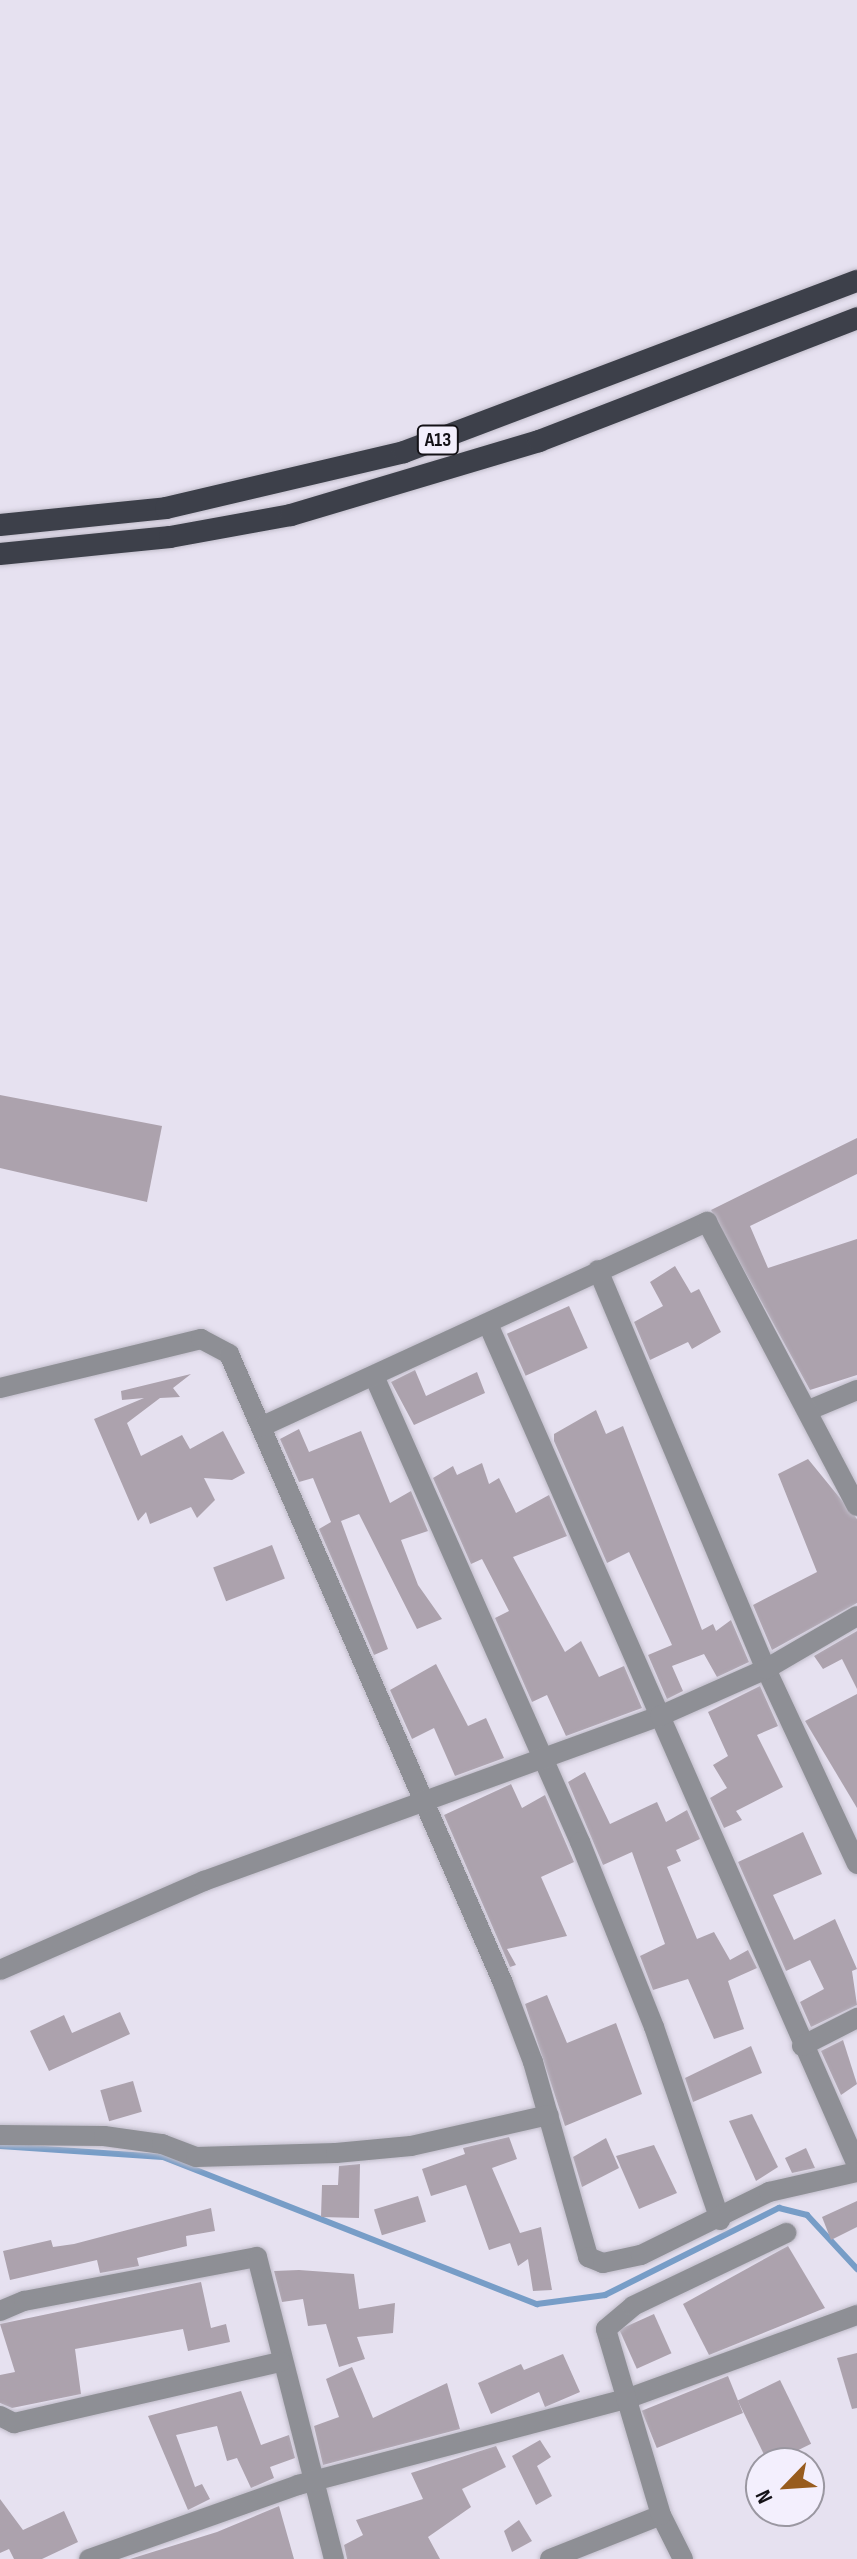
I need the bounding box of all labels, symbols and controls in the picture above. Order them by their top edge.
road number: A13 [416,424,460,456]
north arrow [745,2447,825,2527]
text: N [750,2485,779,2508]

